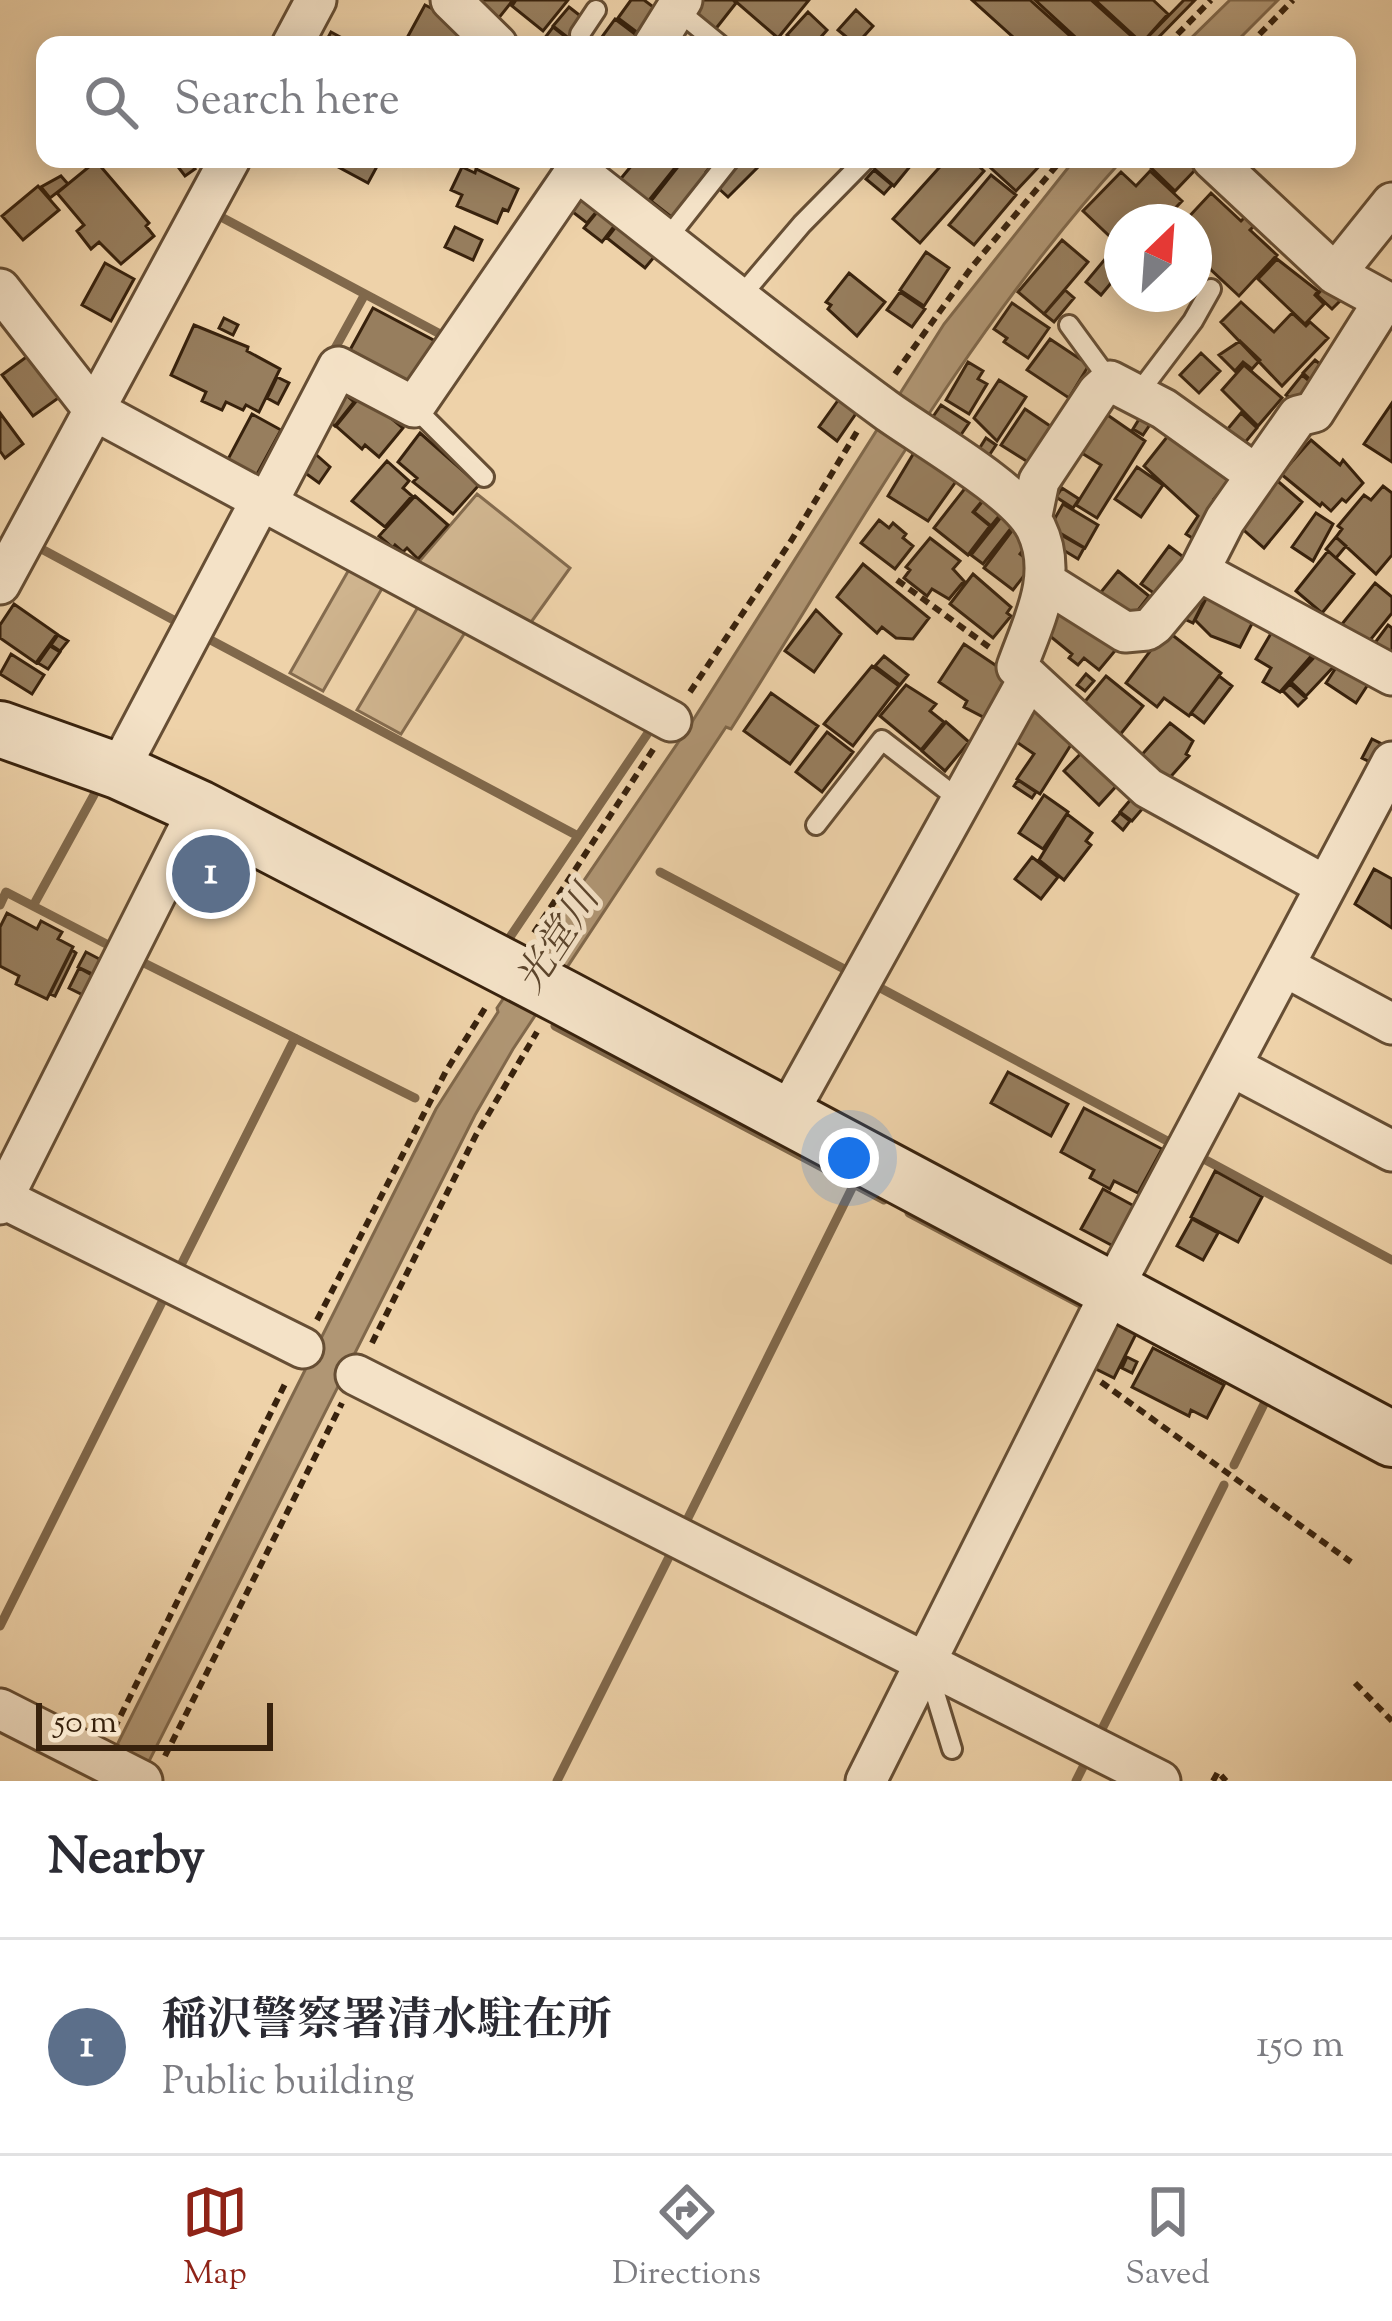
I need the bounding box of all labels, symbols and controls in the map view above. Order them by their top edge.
search box [36,36,1356,168]
icon: search [78,69,144,135]
text: Search here [174,70,400,135]
north arrow [1104,204,1212,312]
pin: 1 [172,829,250,919]
water label: 光堂川 [505,873,618,1005]
your location [819,1128,879,1188]
scale bar [36,1697,273,1750]
text: 50 m [54,1700,117,1748]
text: Nearby [48,1823,205,1896]
text: 稲沢警察署清水駐在所 [162,1991,612,2056]
text: 1 [80,2019,94,2075]
text: 150 m [1256,2019,1344,2075]
text: Public building [162,2056,415,2112]
tab: Map [182,2179,248,2299]
tab: Directions [612,2179,761,2299]
tab: Saved [1125,2179,1210,2299]

